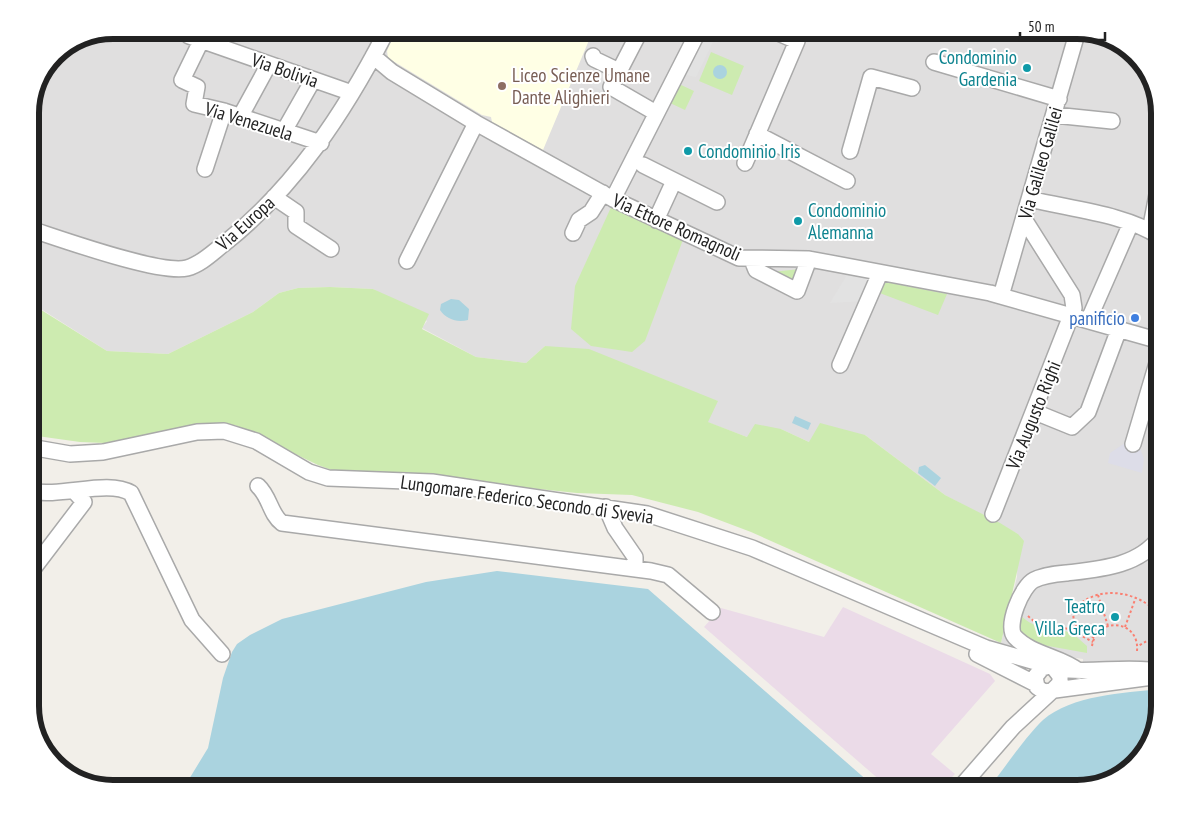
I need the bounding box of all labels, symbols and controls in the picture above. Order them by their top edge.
scale bar [1020,10,1105,42]
text: 50 m [1028,17,1054,36]
place label: Condominio Gardenia [939,45,1017,91]
street label: Via Bolivia [247,47,322,93]
marker: Condominio Gardenia [1021,62,1033,74]
place label: Liceo Scienze Umane Dante Alighieri [512,63,650,109]
marker: Liceo Scienze Umane Dante Alighieri [496,80,508,92]
street label: Via Venezuela [201,96,296,146]
street label: Via Galileo Galilei [1012,104,1068,223]
place label: Condominio Iris [698,139,801,163]
marker: Condominio Iris [682,145,694,157]
street label: Via Ettore Romagnoli [608,188,745,266]
street label: Via Europa [210,191,279,256]
place label: Condominio Alemanna [808,198,886,244]
marker: Condominio Alemanna [792,215,804,227]
place label: panificio [1069,306,1125,330]
marker: panificio [1129,312,1141,324]
street label: Via Augusto Righi [1000,357,1066,474]
street label: Lungomare Federico Secondo di Svevia [399,469,655,529]
place label: Teatro Villa Greca [1034,594,1105,640]
marker: Teatro Villa Greca [1109,611,1121,623]

